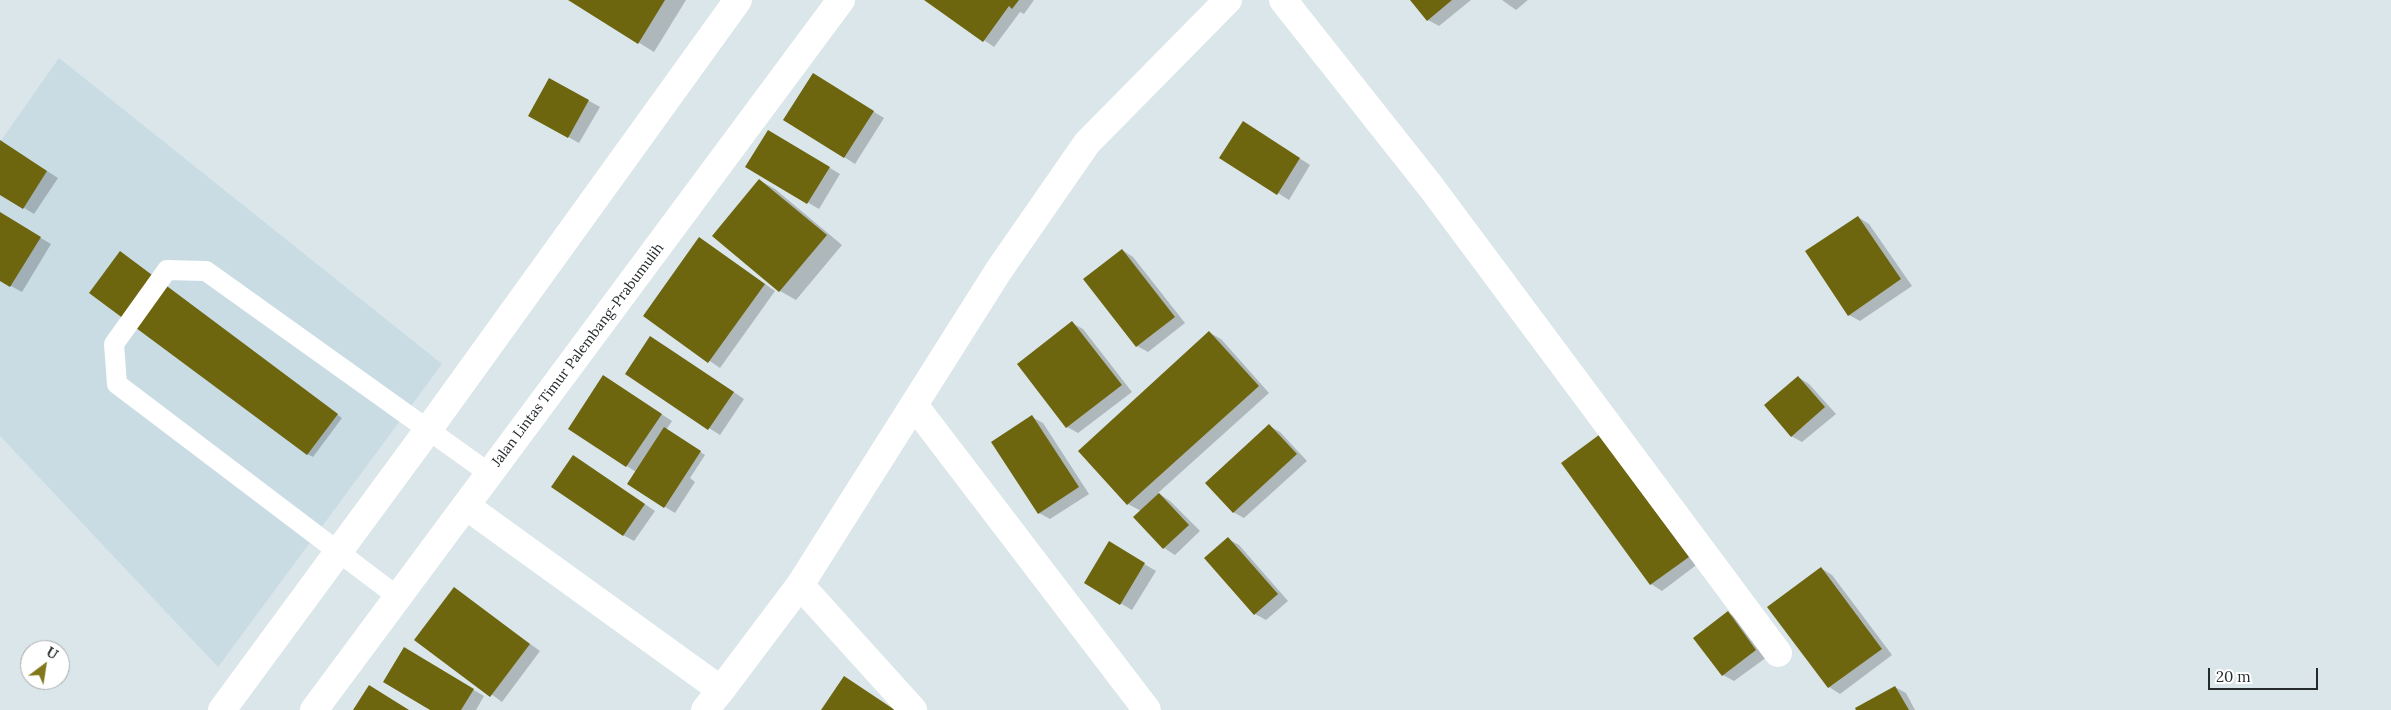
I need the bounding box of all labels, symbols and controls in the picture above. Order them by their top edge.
street label: Jalan Lintas Timur Palembang-Prabumulih [489,240,667,470]
north arrow [20,640,70,690]
text: U [43,643,61,663]
scale bar [2211,658,2321,690]
text: 20 m [2216,667,2251,686]

